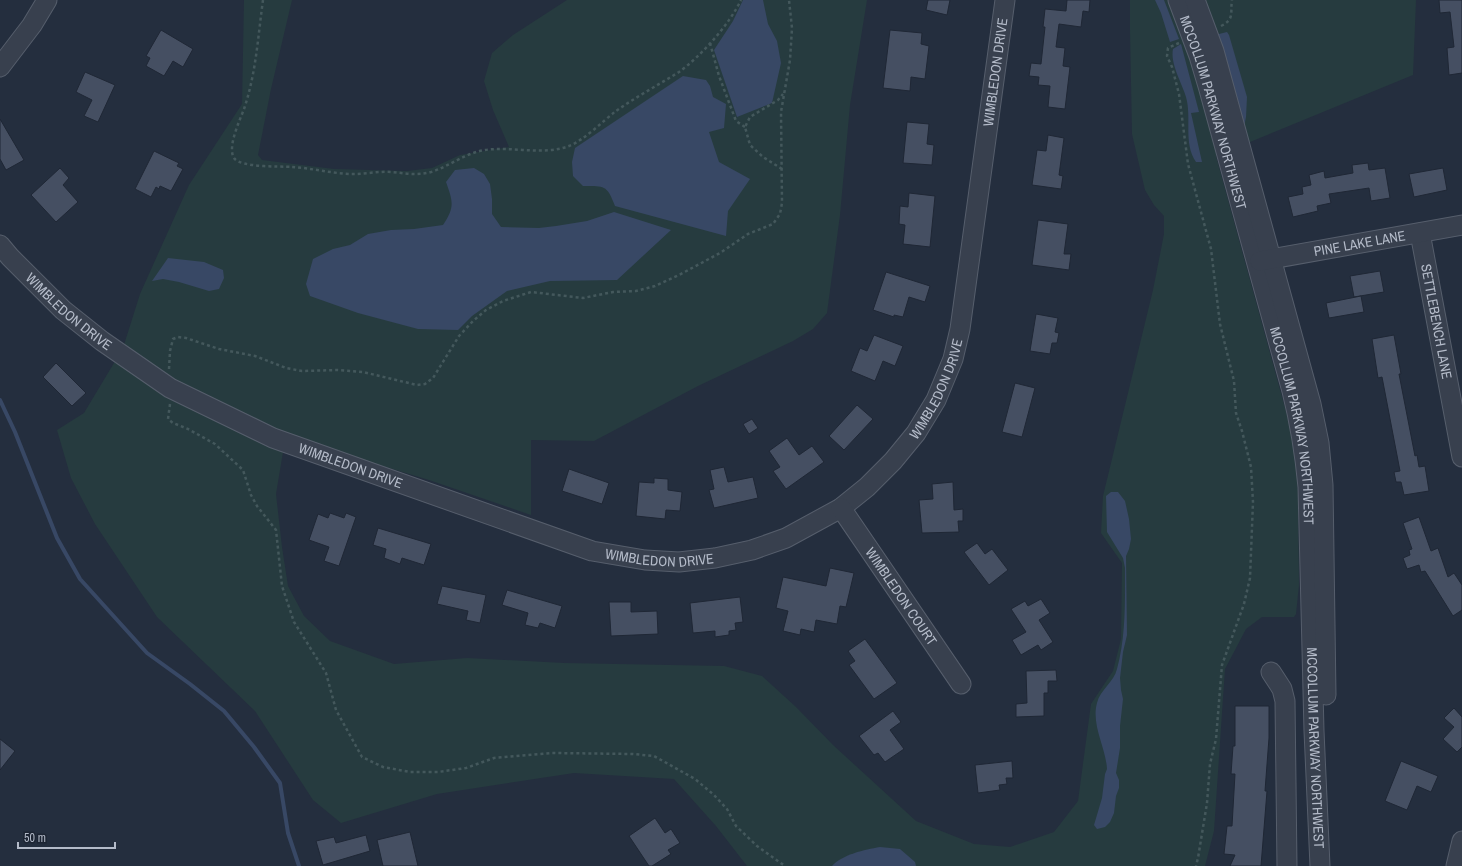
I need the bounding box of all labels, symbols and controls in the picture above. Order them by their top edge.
street label: MCCOLLUM PARKWAY NORTHWEST [1176,13,1251,211]
street label: WIMBLEDON DRIVE [979,17,1011,127]
street label: PINE LAKE LANE [1312,226,1407,260]
street label: SETTLEBENCH LANE [1417,262,1456,381]
street label: WIMBLEDON DRIVE [22,269,116,354]
street label: MCCOLLUM PARKWAY NORTHWEST [1266,325,1318,525]
street label: WIMBLEDON DRIVE [905,337,966,443]
street label: WIMBLEDON DRIVE [296,439,405,492]
street label: WIMBLEDON DRIVE [604,544,715,571]
street label: WIMBLEDON COURT [862,544,941,649]
street label: MCCOLLUM PARKWAY NORTHWEST [1303,647,1328,849]
scale bar [18,824,115,850]
text: 50 m [24,830,46,846]

